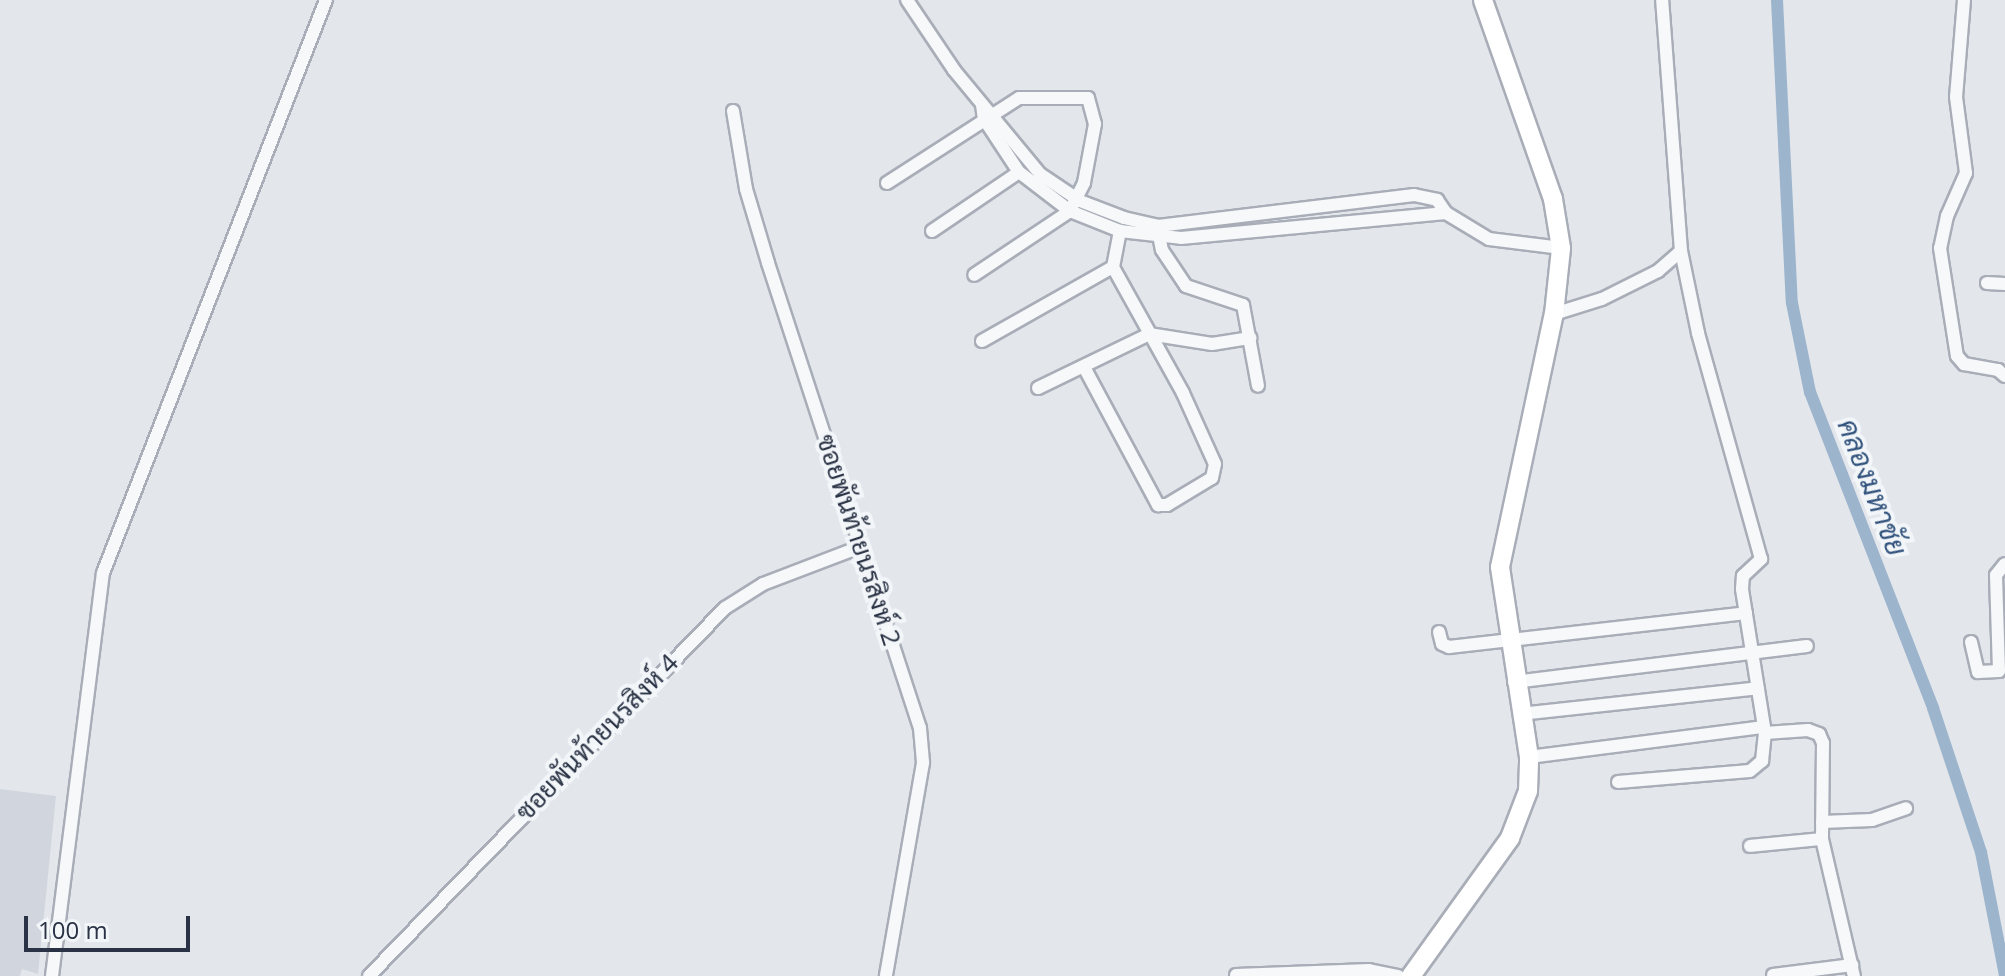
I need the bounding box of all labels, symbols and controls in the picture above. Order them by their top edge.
water label: คลองมหาชัย [1832,414,1914,560]
street label: ซอยพันท้ายนรสิงห์ 2 [810,430,908,650]
street label: ซอยพันท้ายนรสิงห์ 4 [509,647,685,827]
scale bar [28,900,194,950]
text: 100 m [38,913,108,946]

